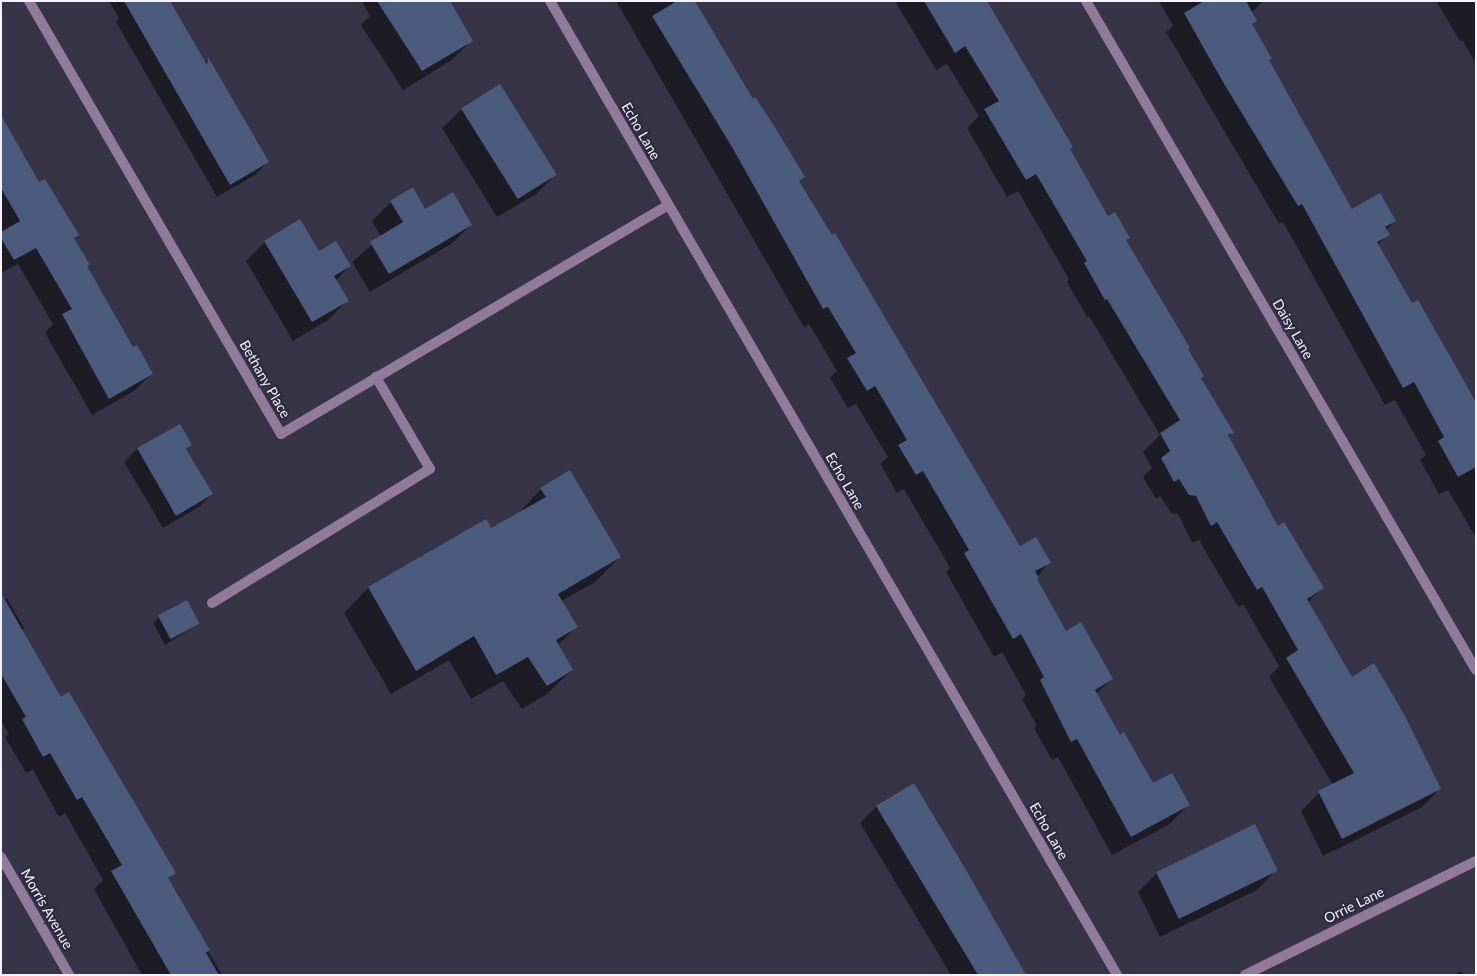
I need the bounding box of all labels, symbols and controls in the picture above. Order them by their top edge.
street label: Echo Lane [618,99,664,163]
street label: Daisy Lane [1269,296,1317,362]
street label: Bethany Place [236,337,294,421]
street label: Echo Lane [822,449,868,513]
street label: Echo Lane [1026,799,1072,863]
street label: Morris Avenue [17,866,77,952]
street label: Orrie Lane [1321,883,1387,927]

